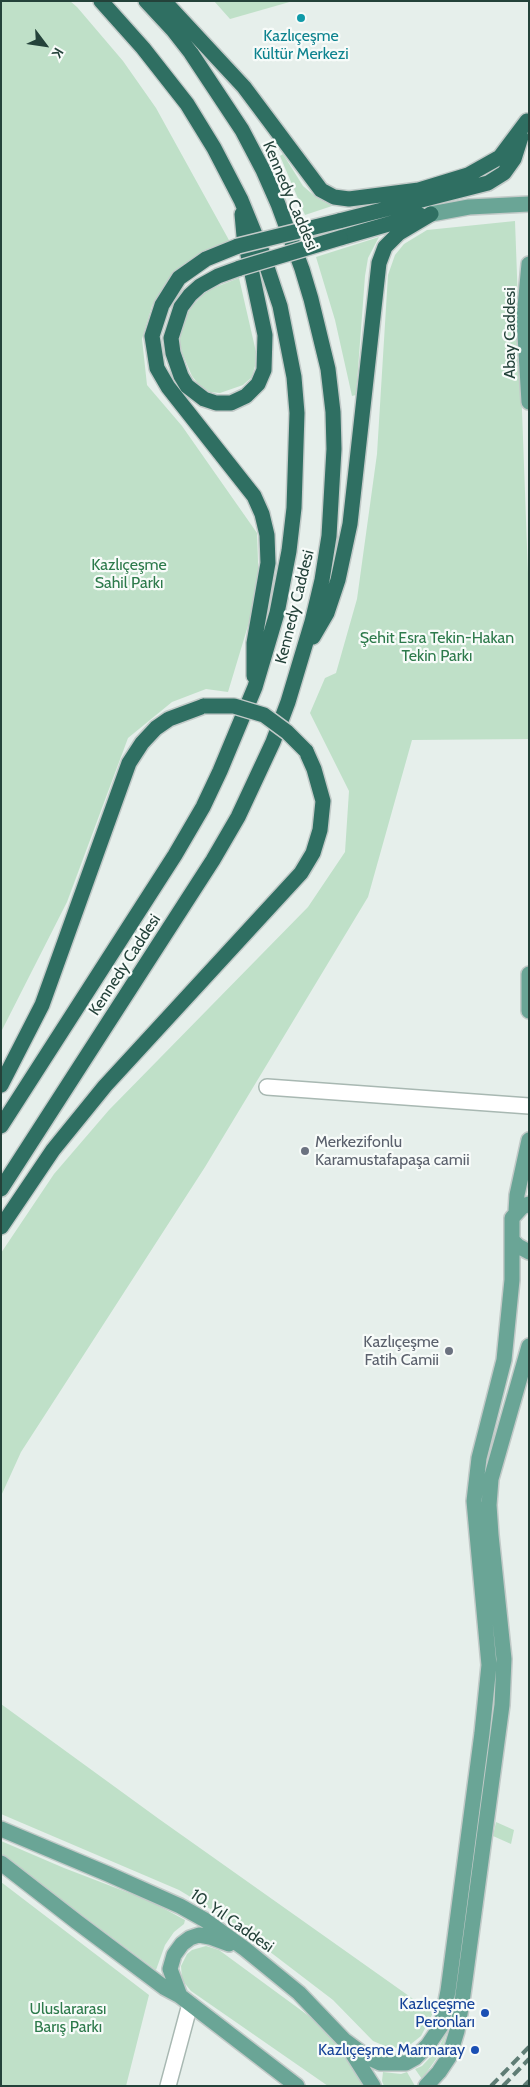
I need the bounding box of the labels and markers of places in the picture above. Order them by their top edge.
marker: Kazlıçeşme Kültür Merkezi [295,12,307,24]
place label: Kazlıçeşme Kültür Merkezi [253,26,349,64]
place label: Merkezifonlu Karamustafapaşa camii [315,1132,470,1170]
marker: Merkezifonlu Karamustafapaşa camii [299,1145,311,1157]
place label: Kazlıçeşme Fatih Camii [363,1332,439,1370]
marker: Kazlıçeşme Fatih Camii [443,1345,455,1357]
place label: Kazlıçeşme Peronları [399,1994,475,2032]
marker: Kazlıçeşme Peronları [479,2007,491,2019]
place label: Kazlıçeşme Marmaray [318,2040,465,2060]
marker: Kazlıçeşme Marmaray [469,2044,481,2056]

